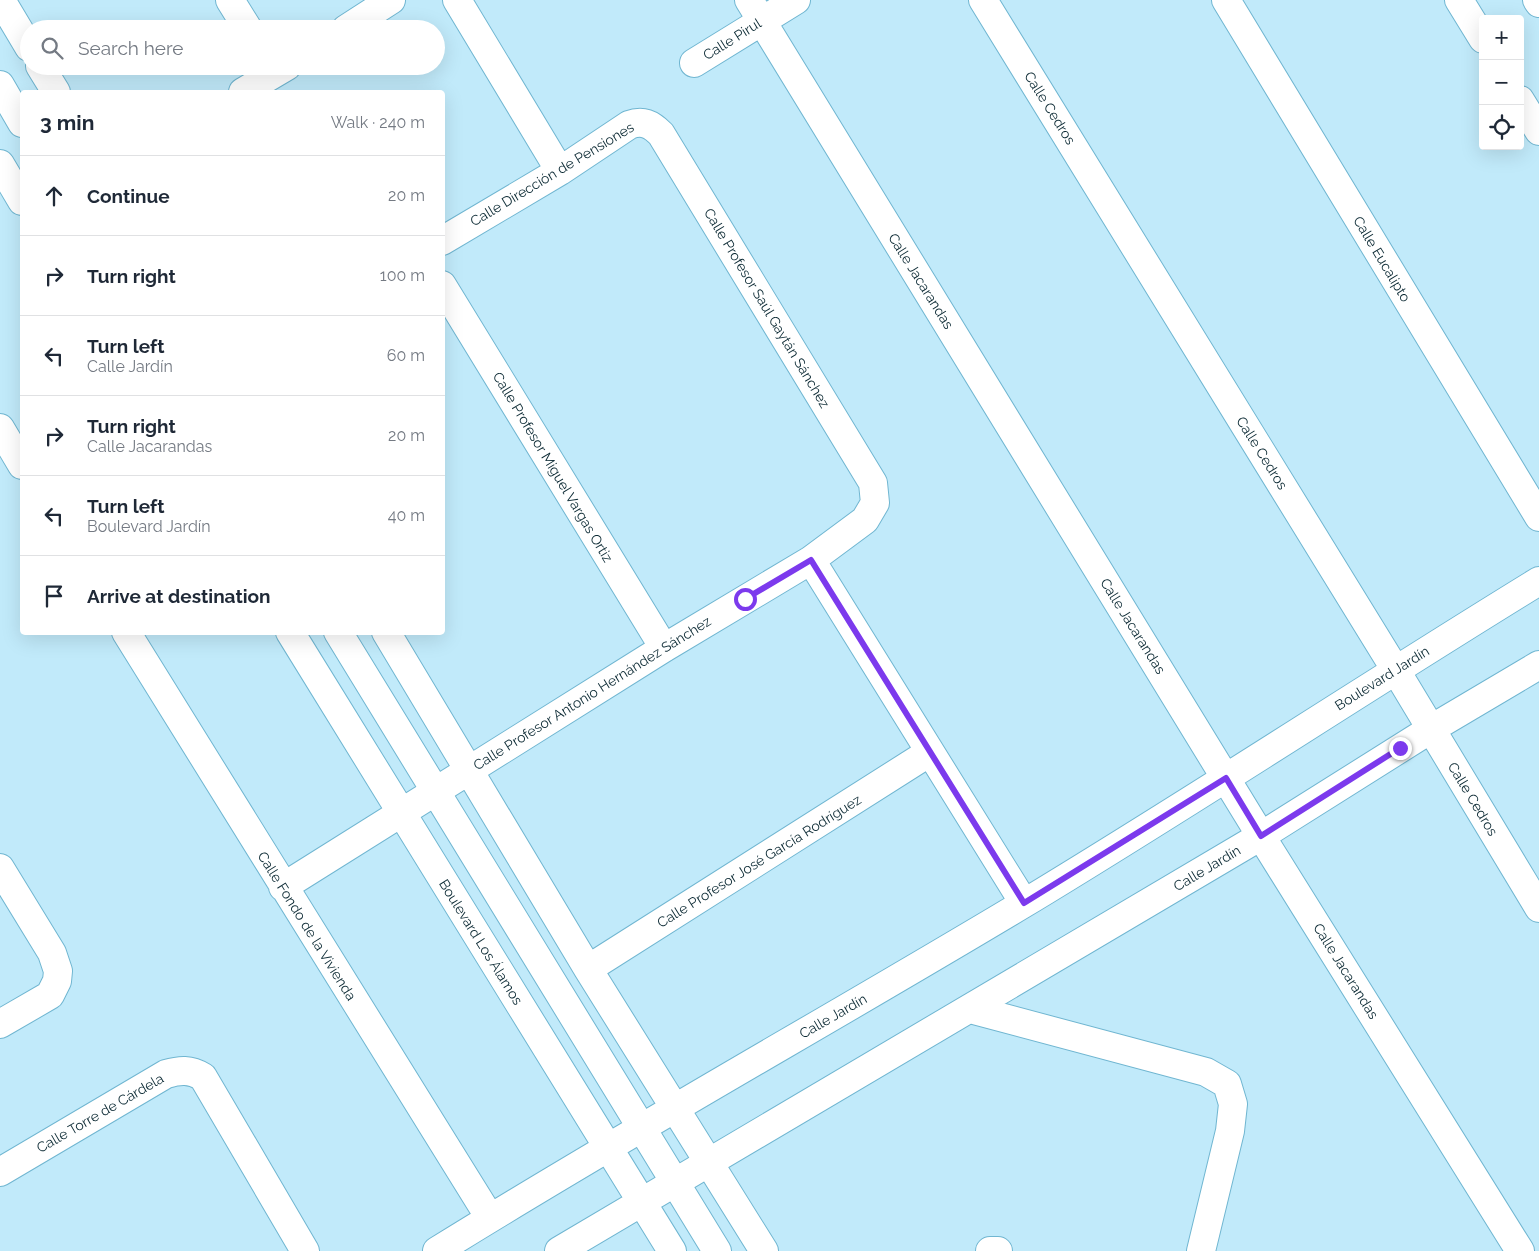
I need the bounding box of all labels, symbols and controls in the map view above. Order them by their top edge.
street label: Calle Pirul [700,15,764,63]
map controls [1479,15,1524,150]
button: + [1479,15,1524,60]
search box [20,20,445,75]
icon: search [38,34,66,62]
text: Search here [78,37,184,59]
button: − [1479,60,1524,105]
street label: Calle Cedros [1021,69,1079,148]
button: locate [1479,105,1524,150]
text: 3 min [40,110,94,135]
text: Walk · 240 m [331,113,425,132]
street label: Calle Dirección de Pensiones [467,119,637,229]
icon: ahead [40,182,68,210]
text: Continue [87,185,170,207]
text: 20 m [388,186,425,205]
street label: Calle Profesor Saúl Gaytán Sánchez [701,205,833,411]
street label: Calle Eucalipto [1350,213,1414,305]
street label: Calle Jacarandas [885,230,957,332]
icon: right [40,262,68,290]
text: Turn right [87,265,176,287]
text: 100 m [380,266,425,285]
text: Turn left [87,335,164,357]
icon: left [40,342,68,370]
text: 60 m [387,346,425,365]
text: Calle Jardín [87,357,173,376]
street label: Calle Profesor Miguel Vargas Ortiz [490,369,616,565]
street label: Calle Cedros [1233,414,1291,493]
text: Turn right [87,415,176,437]
icon: right [40,422,68,450]
text: 20 m [388,426,425,445]
text: Calle Jacarandas [87,437,212,456]
text: Turn left [87,495,164,517]
icon: left [40,502,68,530]
text: 40 m [388,506,425,525]
text: Boulevard Jardín [87,517,211,536]
street label: Calle Jacarandas [1097,575,1169,677]
icon: arrive [40,582,68,610]
text: Arrive at destination [87,585,271,607]
route start [734,588,757,611]
street label: Calle Profesor Antonio Hernández Sánchez [470,613,714,773]
street label: Boulevard Jardín [1332,643,1432,713]
route end [1389,737,1412,760]
street label: Calle Cedros [1445,759,1501,839]
street label: Calle Profesor José García Rodríguez [654,791,864,931]
street label: Calle Jardín [1171,842,1243,894]
street label: Calle Fondo de la Vivienda [255,849,359,1003]
street label: Boulevard Los Álamos [436,876,527,1008]
street label: Calle Jacarandas [1310,920,1382,1022]
street label: Calle Jardín [796,990,870,1042]
street label: Calle Torre de Cárdela [34,1070,166,1156]

